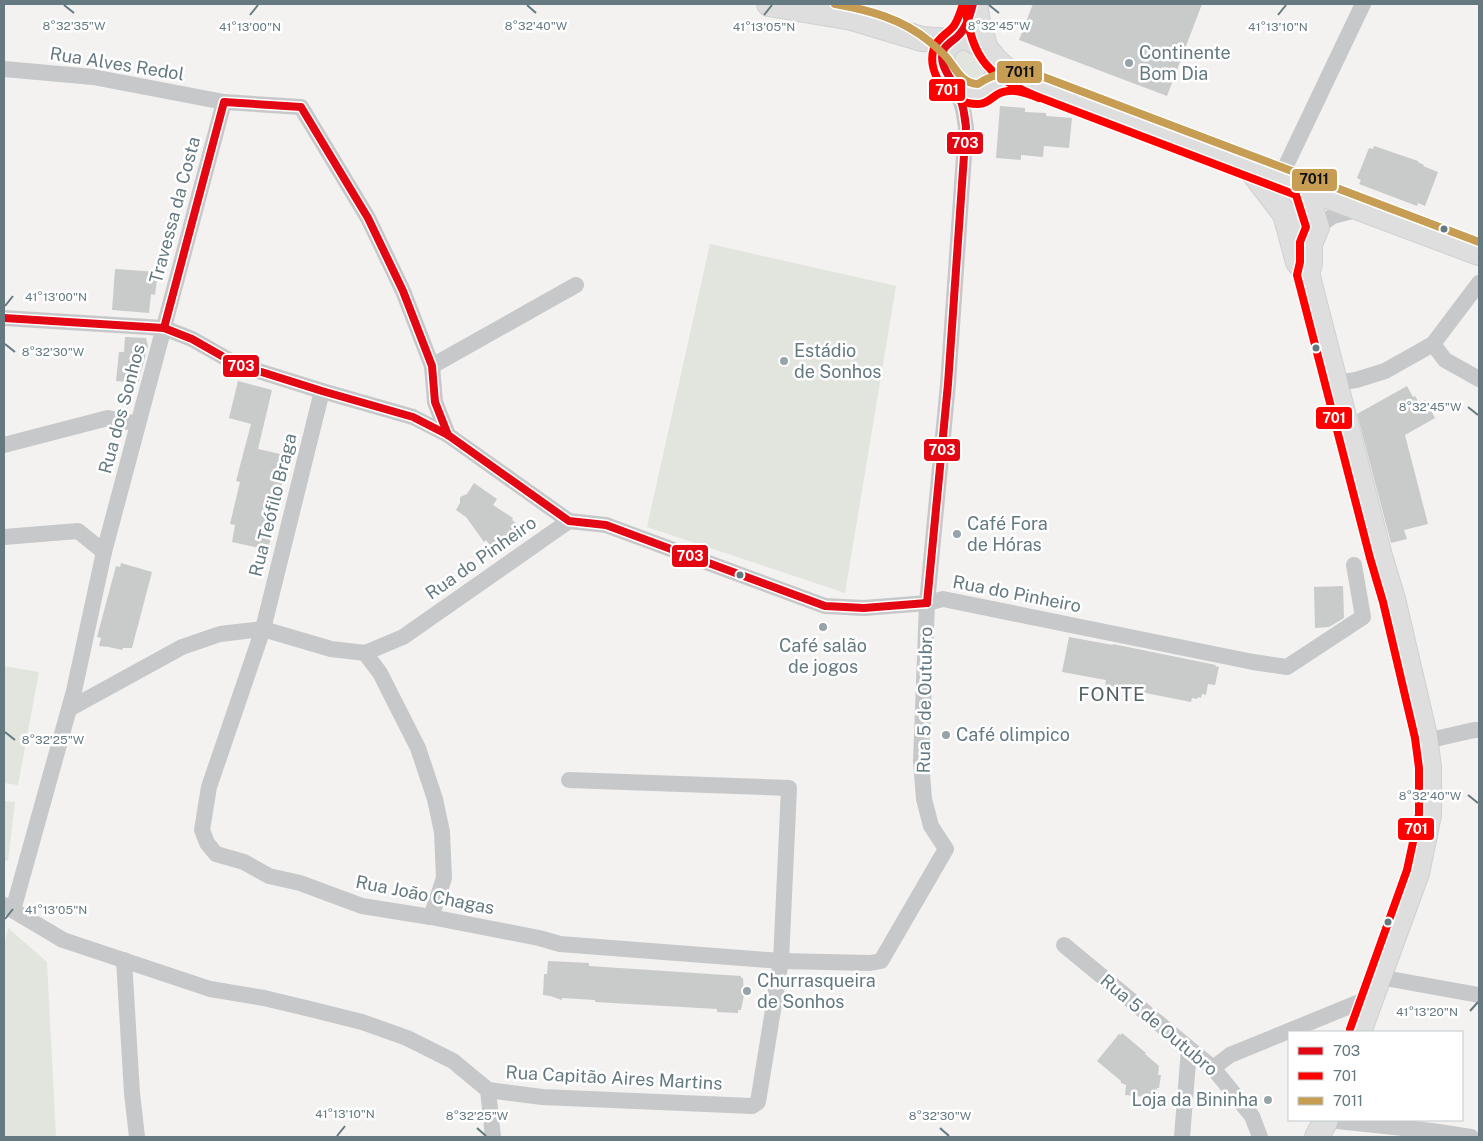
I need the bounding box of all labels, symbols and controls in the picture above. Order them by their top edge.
text: 8°32'35"W [43,19,106,33]
text: 8°32'40"W [505,19,568,33]
text: 8°32'45"W [968,19,1031,33]
text: 41°13'00"N [219,20,281,34]
text: 41°13'05"N [733,20,795,34]
text: 41°13'10"N [1248,20,1308,34]
place label: Continente Bom Dia [1139,42,1231,84]
street label: Rua Alves Redol [48,43,186,84]
marker: Continente Bom Dia [1123,57,1135,69]
line badge: 7011 [996,60,1043,84]
text: 7011 [1005,64,1035,80]
line badge: 701 [928,78,966,102]
text: 701 [935,82,959,98]
line badge: 703 [946,131,984,155]
street label: Travessa da Costa [145,134,204,286]
text: 703 [952,135,978,151]
line badge: 7011 [1291,168,1338,192]
text: 7011 [1299,171,1329,187]
unlabelled marker [1439,224,1449,234]
text: 41°13'00"N [25,290,87,304]
place label: Estádio de Sonhos [794,340,881,382]
street label: Rua dos Sonhos [94,342,149,476]
unlabelled marker [1311,343,1321,353]
text: 8°32'30"W [22,345,85,359]
line badge: 703 [222,354,260,378]
marker: Estádio de Sonhos [778,355,790,367]
text: 703 [228,358,254,374]
text: 8°32'45"W [1399,400,1462,414]
line badge: 701 [1315,406,1353,430]
text: 701 [1322,410,1346,426]
street label: Rua Teófilo Braga [245,431,300,579]
line badge: 703 [923,438,961,462]
text: 703 [929,442,955,458]
street label: Rua do Pinheiro [421,512,540,604]
place label: Café Fora de Hóras [967,513,1048,555]
marker: Café Fora de Hóras [951,528,963,540]
line badge: 703 [671,544,709,568]
text: 703 [677,548,703,564]
unlabelled marker [735,570,745,580]
street label: Rua do Pinheiro [951,571,1083,616]
marker: Café salão de jogos [817,621,829,633]
street label: Rua 5 de Outubro [913,627,936,773]
place label: Café salão de jogos [779,635,867,677]
district label: FONTE [1078,683,1146,705]
place label: Café olimpico [956,724,1070,745]
marker: Café olimpico [940,729,952,741]
text: 8°32'25"W [22,733,85,747]
text: 8°32'40"W [1399,789,1462,803]
line badge: 701 [1397,817,1435,841]
text: 701 [1404,821,1428,837]
street label: Rua João Chagas [354,871,496,918]
text: 41°13'05"N [25,903,87,917]
unlabelled marker [1383,917,1393,927]
street label: Rua 5 de Outubro [1096,969,1222,1080]
place label: Churrasqueira de Sonhos [757,970,876,1012]
marker: Churrasqueira de Sonhos [741,985,753,997]
text: 41°13'20"N [1396,1005,1458,1019]
legend [1288,1031,1463,1121]
text: 703 [1333,1042,1360,1059]
street label: Rua Capitão Aires Martins [505,1061,723,1094]
text: 701 [1333,1067,1357,1084]
place label: Loja da Bininha [1132,1089,1258,1110]
text: 7011 [1333,1092,1363,1109]
marker: Loja da Bininha [1262,1094,1274,1106]
text: 41°13'10"N [315,1107,375,1121]
text: 8°32'25"W [446,1109,509,1123]
text: 8°32'30"W [909,1109,972,1123]

